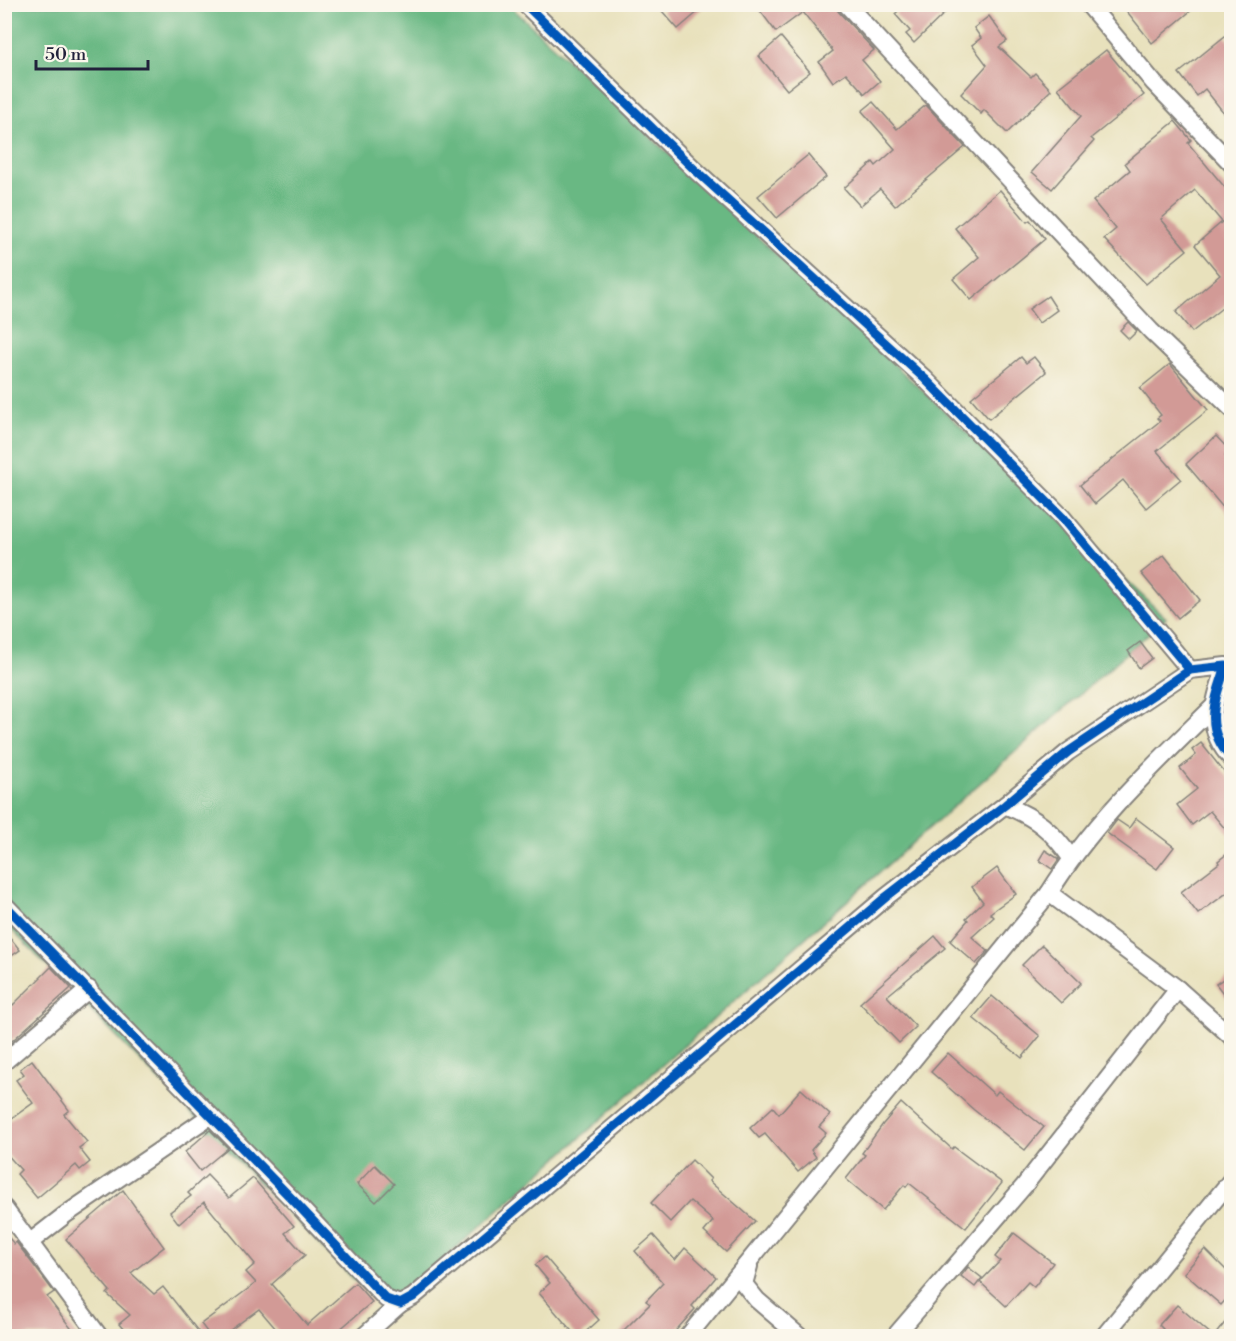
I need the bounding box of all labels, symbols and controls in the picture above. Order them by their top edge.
scale bar [36,33,148,71]
text: 50 m [45,43,87,66]

